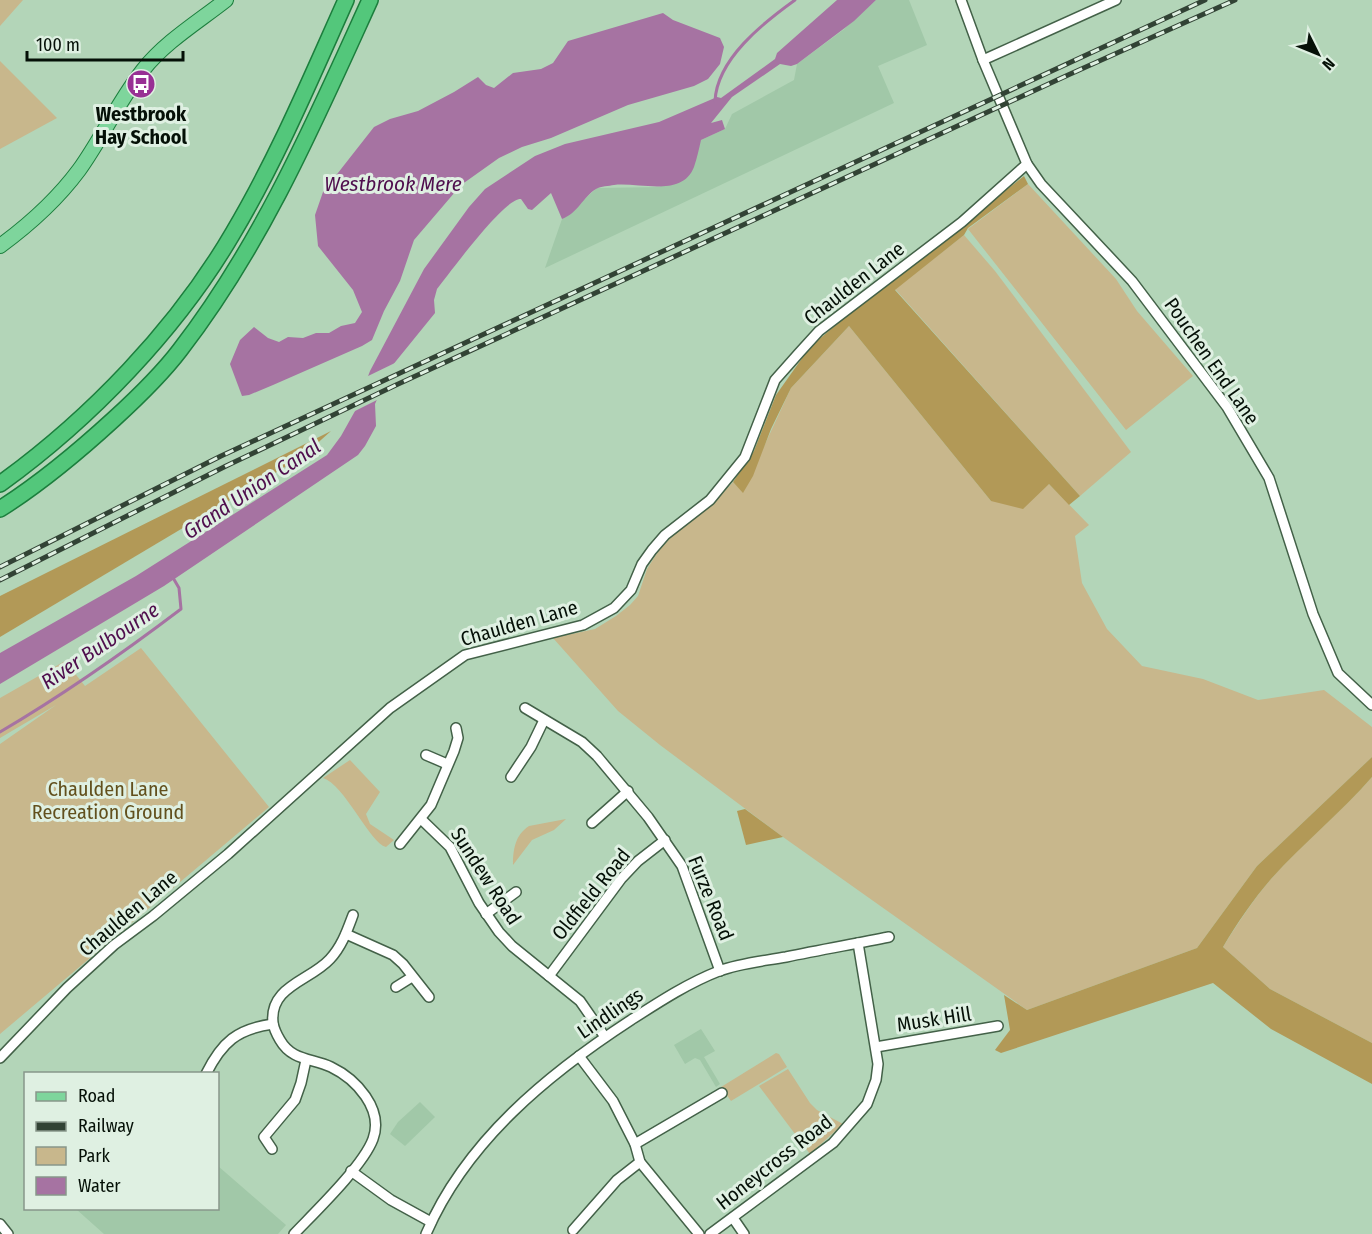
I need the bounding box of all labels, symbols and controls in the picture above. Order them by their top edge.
scale bar [27,24,183,62]
north arrow [1288,24,1348,84]
text: 100 m [36,34,80,56]
text: N [1318,54,1339,74]
bus stop icon: Westbrook Hay School [125,68,157,100]
place label: Westbrook Hay School [95,102,187,149]
water label: Westbrook Mere [324,171,462,197]
street label: Chaulden Lane [799,236,909,330]
street label: Pouchen End Lane [1159,293,1265,429]
water label: Grand Union Canal [178,433,326,545]
street label: Chaulden Lane [458,595,580,651]
water label: River Bulbourne [36,597,164,695]
park label: Chaulden Lane Recreation Ground [32,777,184,824]
street label: Sundew Road [446,823,526,929]
street label: Oldfield Road [547,843,635,945]
street label: Furze Road [683,852,739,944]
street label: Chaulden Lane [74,865,182,961]
street label: Lindlings [573,982,647,1044]
street label: Musk Hill [895,1001,973,1037]
legend [24,1072,219,1210]
text: Road [78,1085,115,1107]
street label: Honeycross Road [711,1109,837,1215]
text: Railway [78,1115,134,1137]
text: Park [78,1145,111,1167]
text: Water [78,1175,121,1197]

